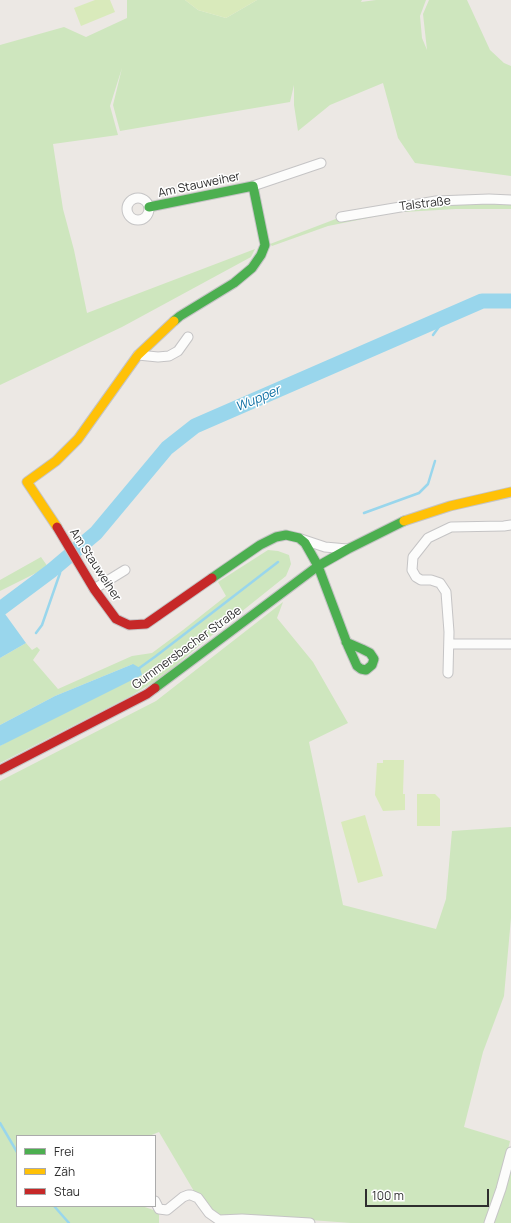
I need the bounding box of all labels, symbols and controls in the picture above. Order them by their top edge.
street label: Am Stauweiher [157,169,241,201]
street label: Talstraße [398,194,452,214]
water label: Wupper [233,383,283,415]
street label: Am Stauweiher [66,526,124,604]
street label: Gummersbacher Straße [129,603,245,693]
legend [16,1135,156,1207]
text: Frei [54,1143,74,1160]
text: Zäh [54,1163,75,1180]
scale bar [367,1181,491,1207]
text: Stau [54,1183,80,1200]
text: 100 m [372,1187,404,1204]

